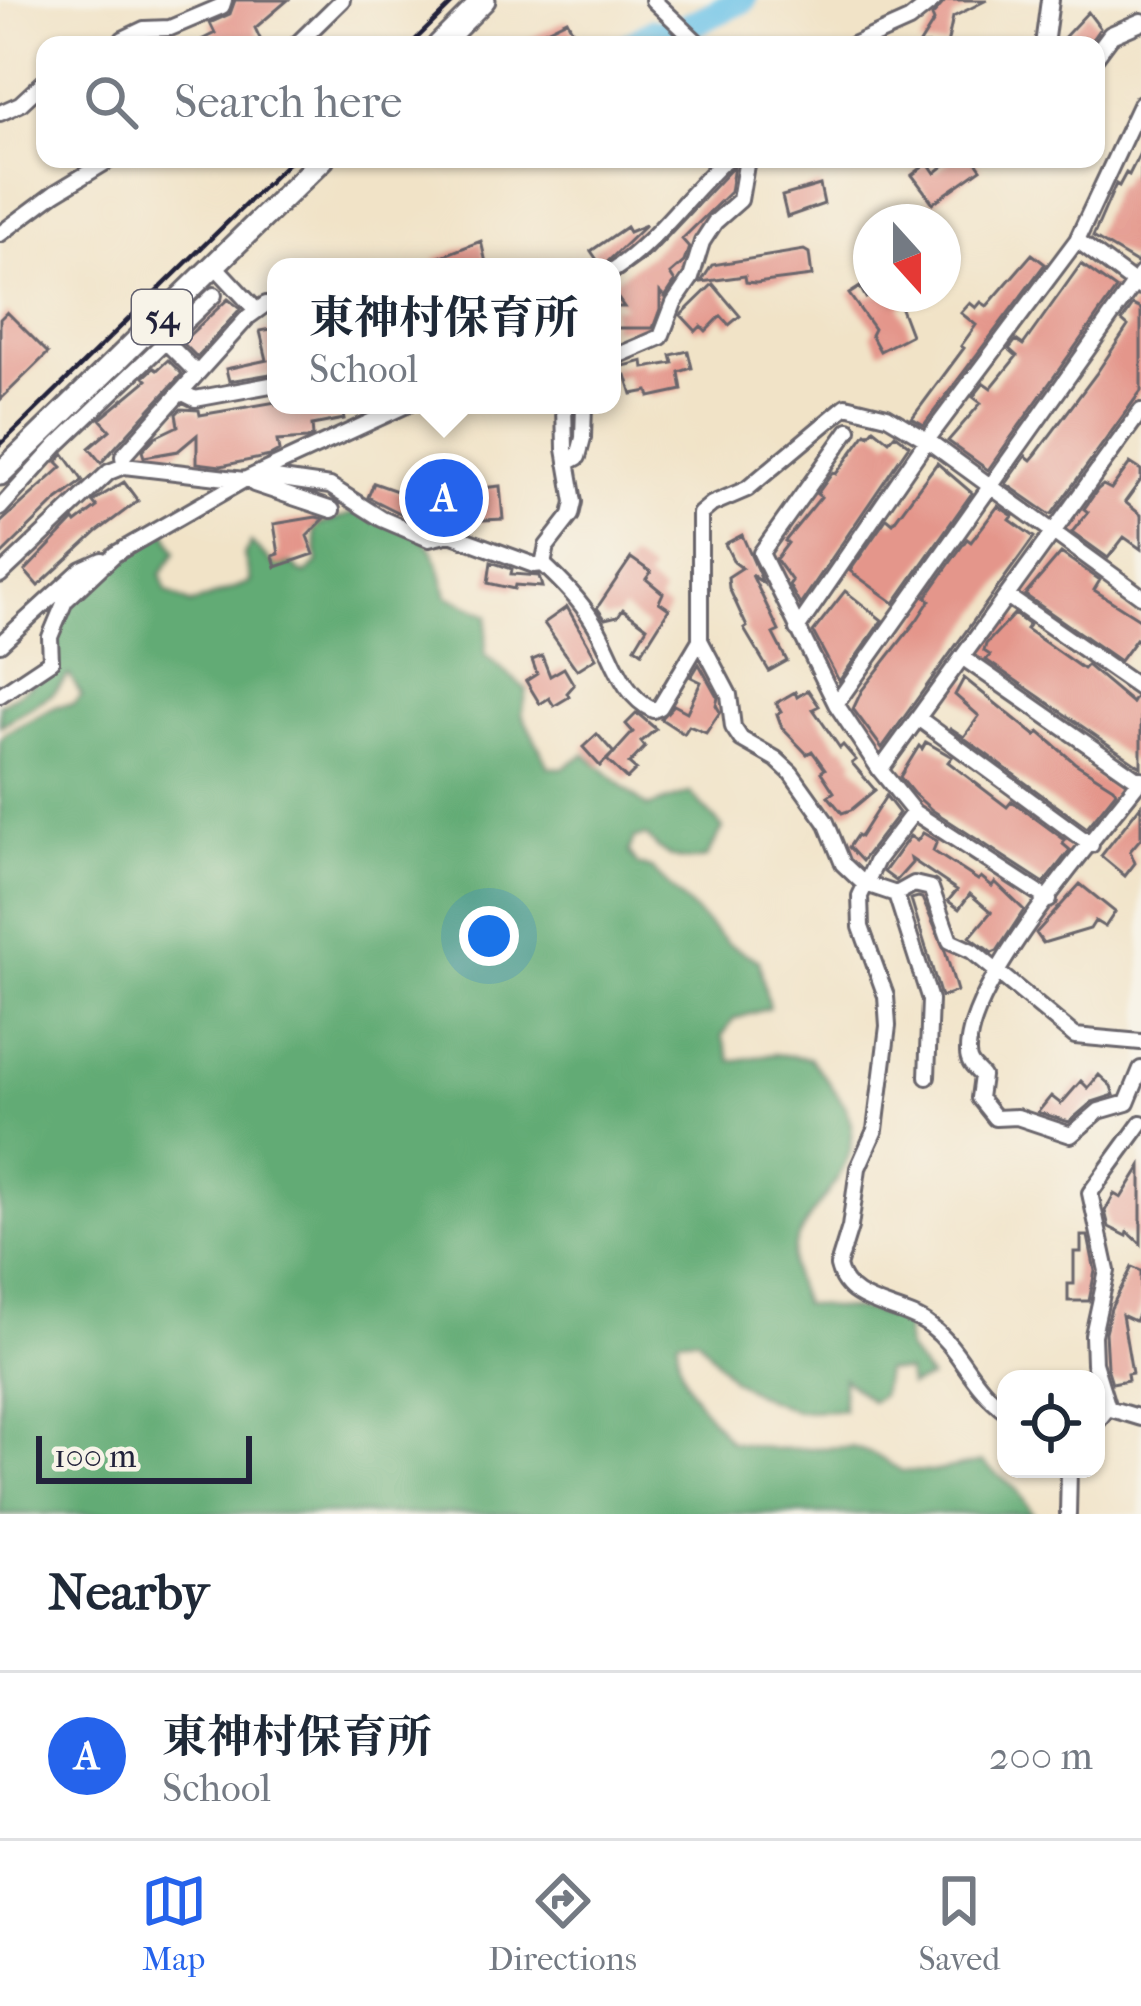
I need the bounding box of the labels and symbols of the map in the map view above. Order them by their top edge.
north arrow [853,204,961,312]
road number: 54 [132,290,192,344]
pin: A [405,453,483,543]
your location [459,906,519,966]
scale bar [36,1430,252,1483]

